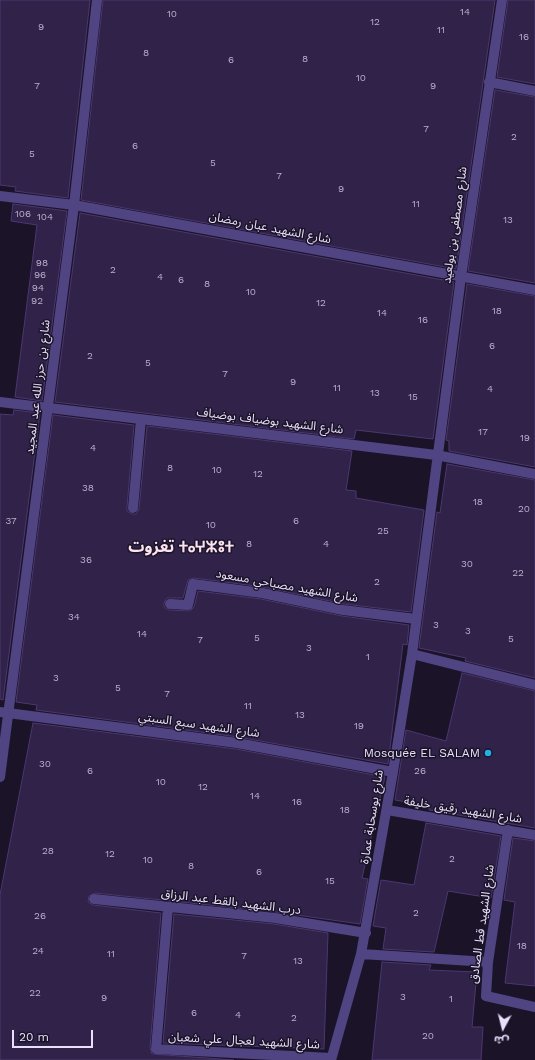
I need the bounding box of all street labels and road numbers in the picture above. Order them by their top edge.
street label: شارع مصطفى بن بولعيد [440,166,470,284]
street label: شارع الشهيد عبان رمضان [208,209,332,247]
street label: شارع بن حرز الله عبد المجيد [23,319,53,455]
street label: شارع الشهيد بوضياف بوضياف [196,405,344,437]
street label: شارع الشهيد مصباحي مسعود [215,566,359,606]
street label: شارع الشهيد سبع السبتي [137,709,261,741]
street label: شارع بوسحابة عمارة [357,769,387,865]
street label: شارع الشهيد رقيق خليفة [403,794,523,826]
street label: شارع الشهيد قط الصادق [467,864,497,984]
street label: درب الشهيد بالقط عبد الرزاق [160,886,302,918]
street label: شارع الشهيد لعجال علي شعبان [168,1030,320,1052]

